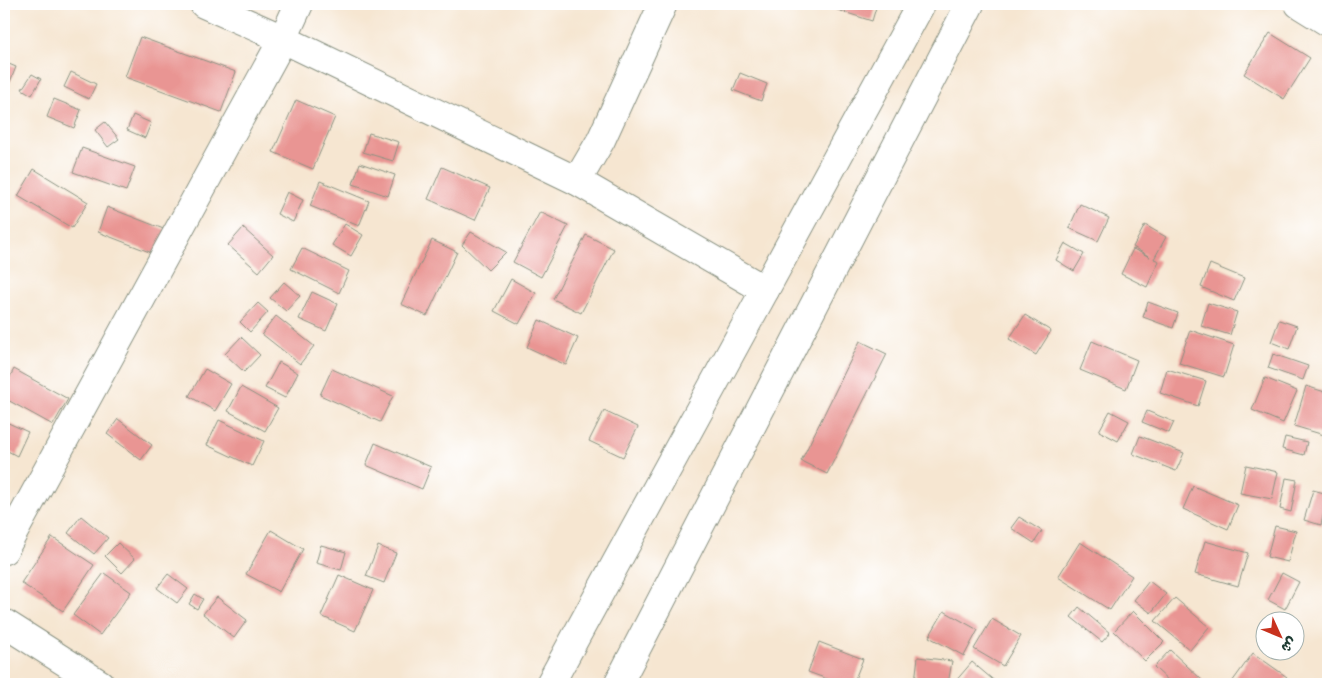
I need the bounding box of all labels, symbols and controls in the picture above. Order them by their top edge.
north arrow [1254,610,1304,660]
text: ش [1278,633,1300,656]

